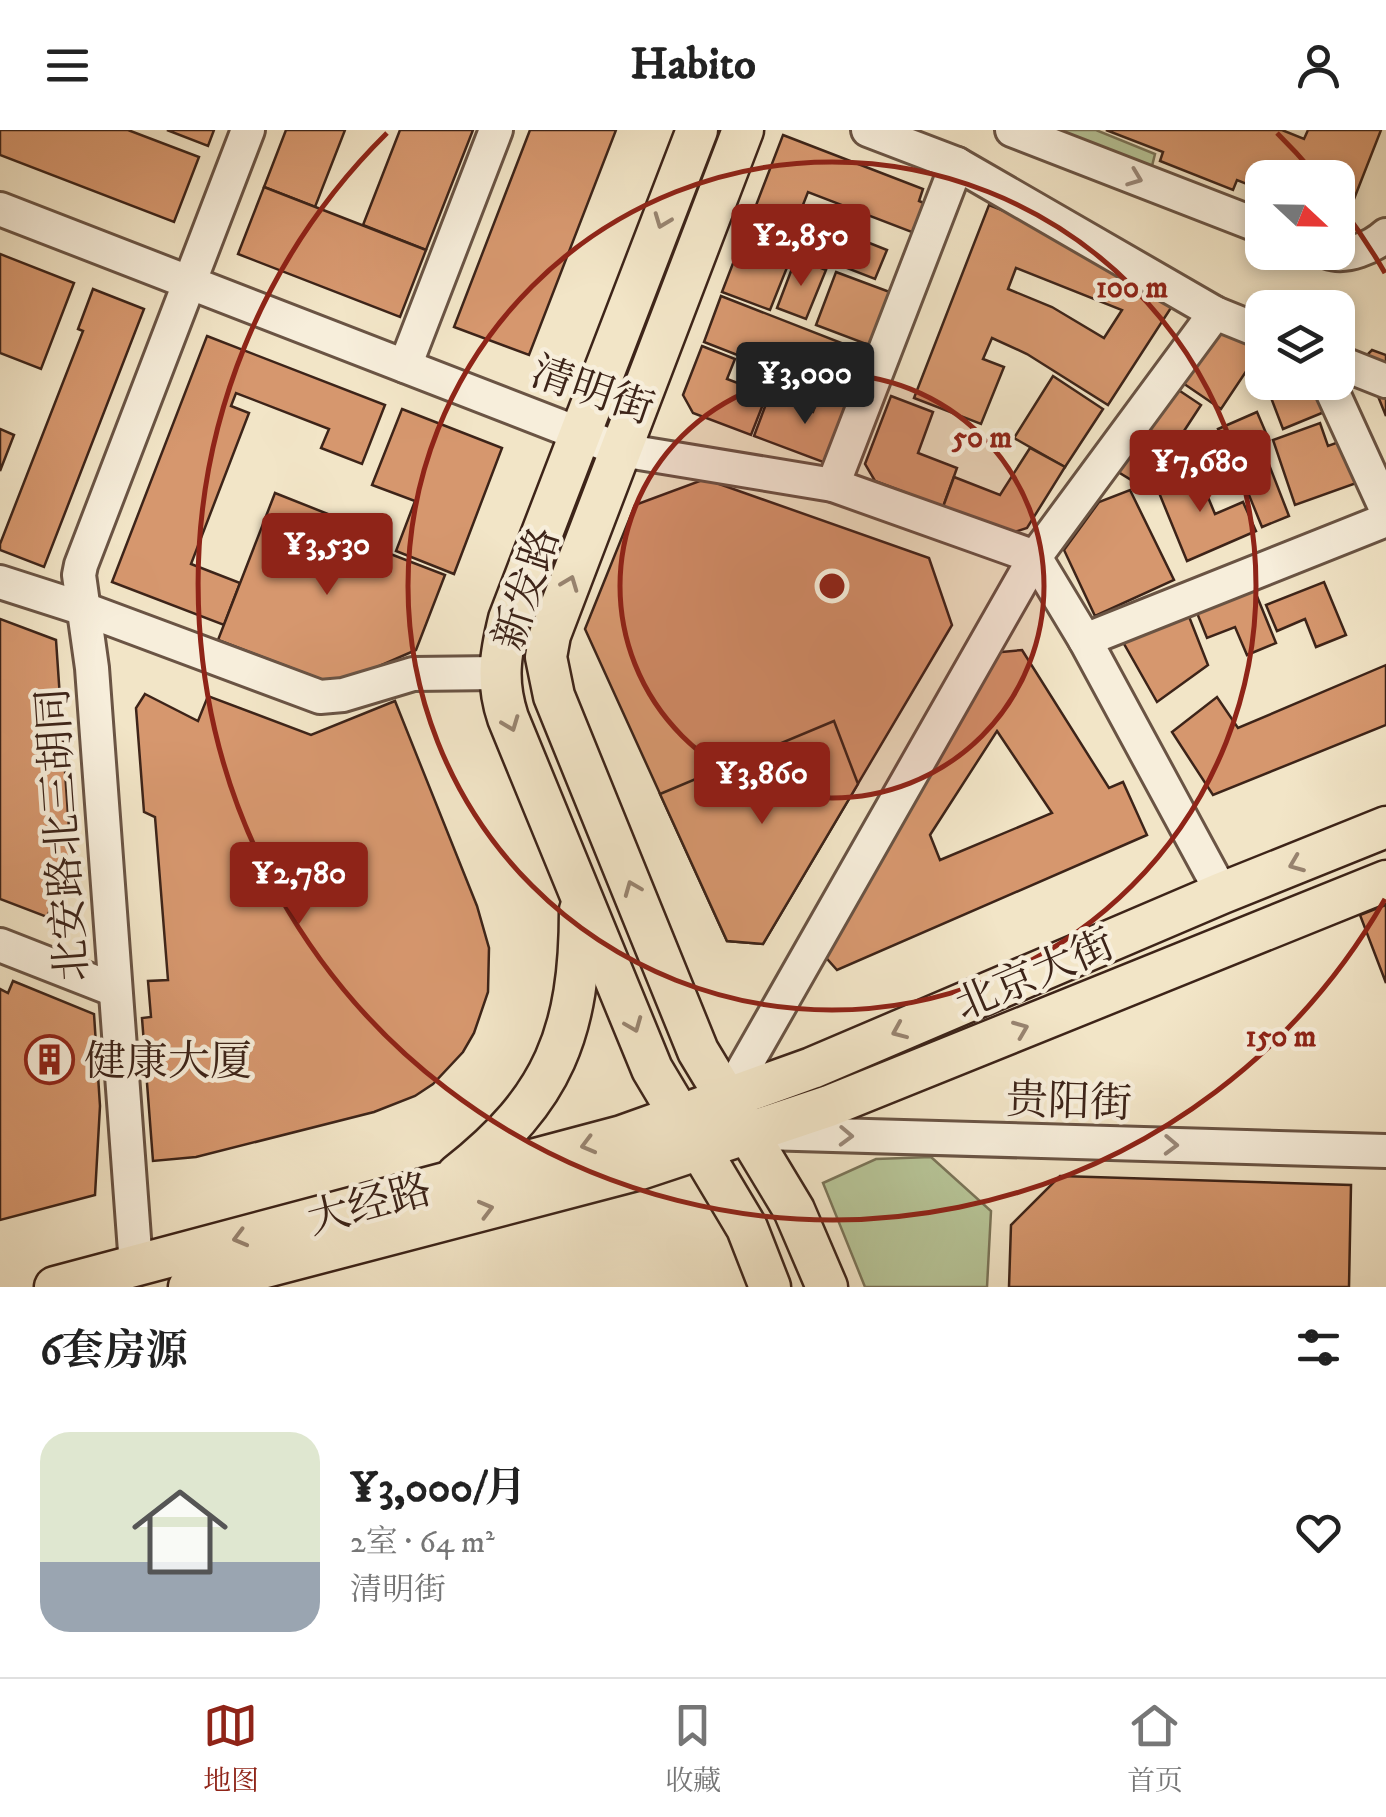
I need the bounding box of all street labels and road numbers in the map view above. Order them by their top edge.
street label: 清明街 [524,347,660,437]
street label: 新发路 [484,521,572,657]
street label: 北安路北三胡同 [28,686,100,983]
street label: 北京大街 [948,919,1123,1033]
street label: 贵阳街 [1005,1075,1133,1131]
street label: 大经路 [302,1164,437,1247]

